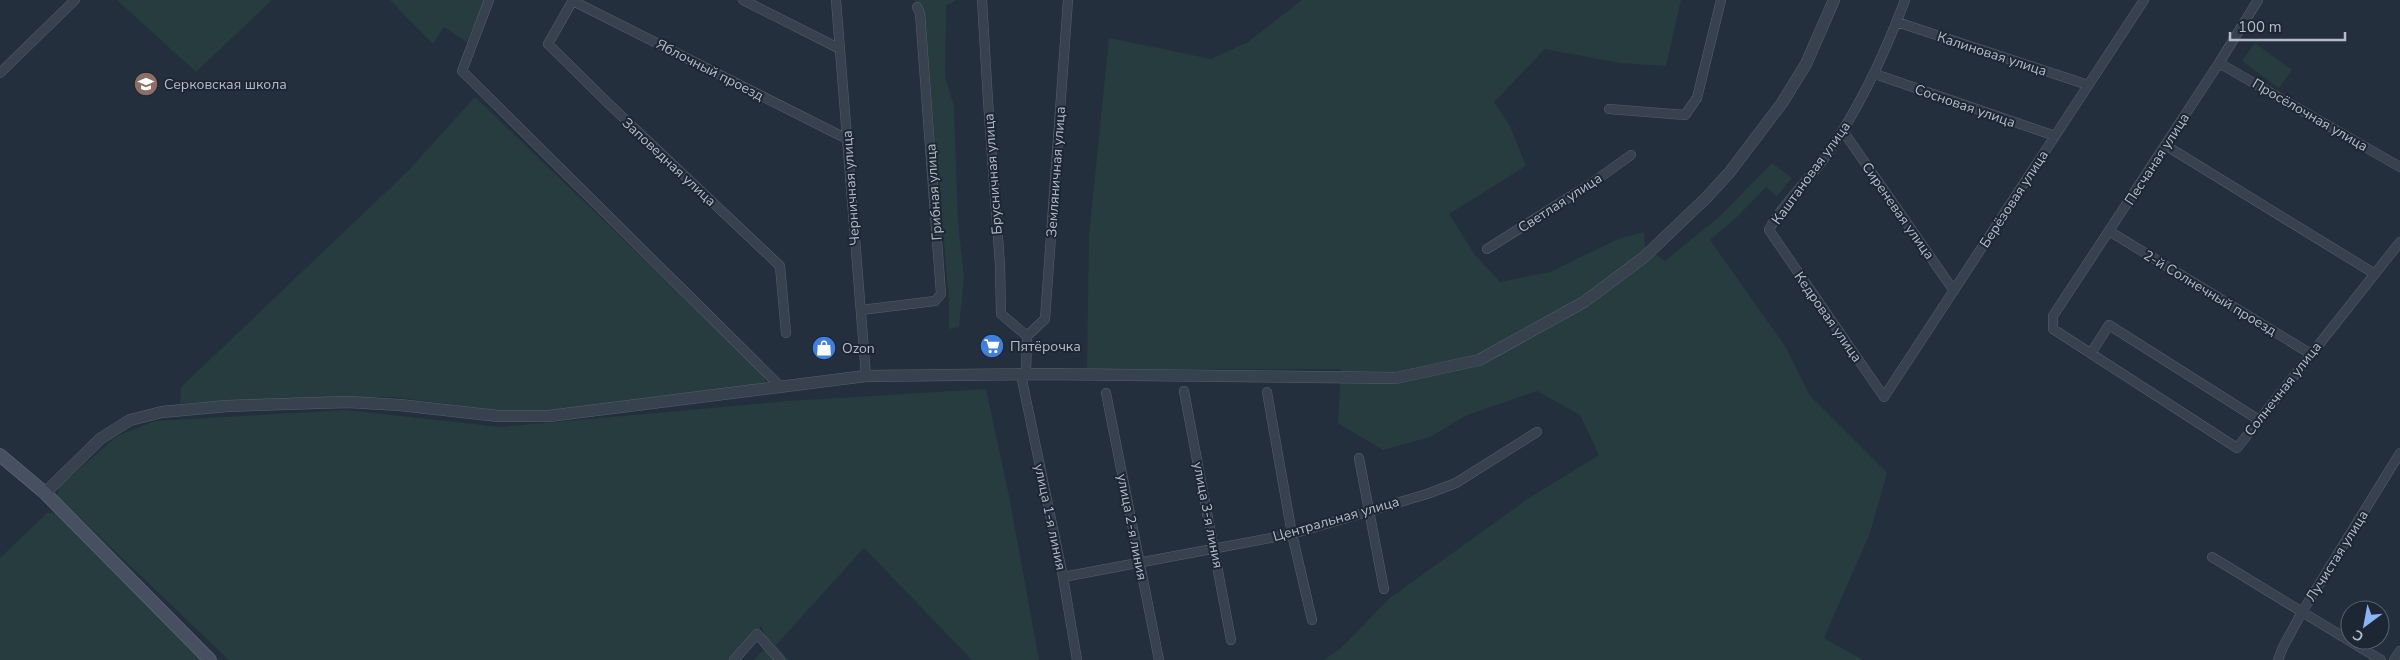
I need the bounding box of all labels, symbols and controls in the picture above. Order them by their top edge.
scale bar [2230,10,2345,42]
text: 100 m [2238,17,2282,37]
street label: Калиновая улица [1935,27,2049,81]
street label: Яблочный проезд [653,35,767,105]
school or university icon: Серковская школа [133,71,159,97]
street label: Просёлочная улица [2249,74,2371,156]
place label: Серковская школа [164,75,287,94]
street label: Сосновая улица [1912,80,2018,132]
street label: Земляничная улица [1042,106,1070,238]
street label: Песчаная улица [2120,109,2194,209]
street label: Заповедная улица [618,113,720,211]
street label: Брусничная улица [979,113,1007,235]
street label: Каштановая улица [1767,118,1855,228]
street label: Черничная улица [837,130,865,246]
street label: Грибная улица [921,143,947,241]
street label: Берёзовая улица [1975,146,2053,252]
street label: Сиреневая улица [1857,159,1939,263]
street label: Светлая улица [1514,169,1606,237]
street label: 2-й Солнечный проезд [2140,246,2280,340]
street label: Кедровая улица [1790,268,1866,366]
supermarket icon: Пятёрочка [979,333,1005,359]
shop icon: Ozon [811,335,837,361]
place label: Пятёрочка [1010,337,1081,356]
street label: Солнечная улица [2240,338,2326,440]
place label: Ozon [842,339,875,358]
street label: улица 3-я линия [1188,460,1228,570]
street label: улица 1-я линия [1029,462,1071,572]
street label: улица 2-я линия [1112,472,1152,582]
street label: Центральная улица [1271,492,1401,546]
street label: Лучистая улица [2301,507,2373,605]
north arrow [2340,600,2390,650]
text: С [2349,625,2367,646]

